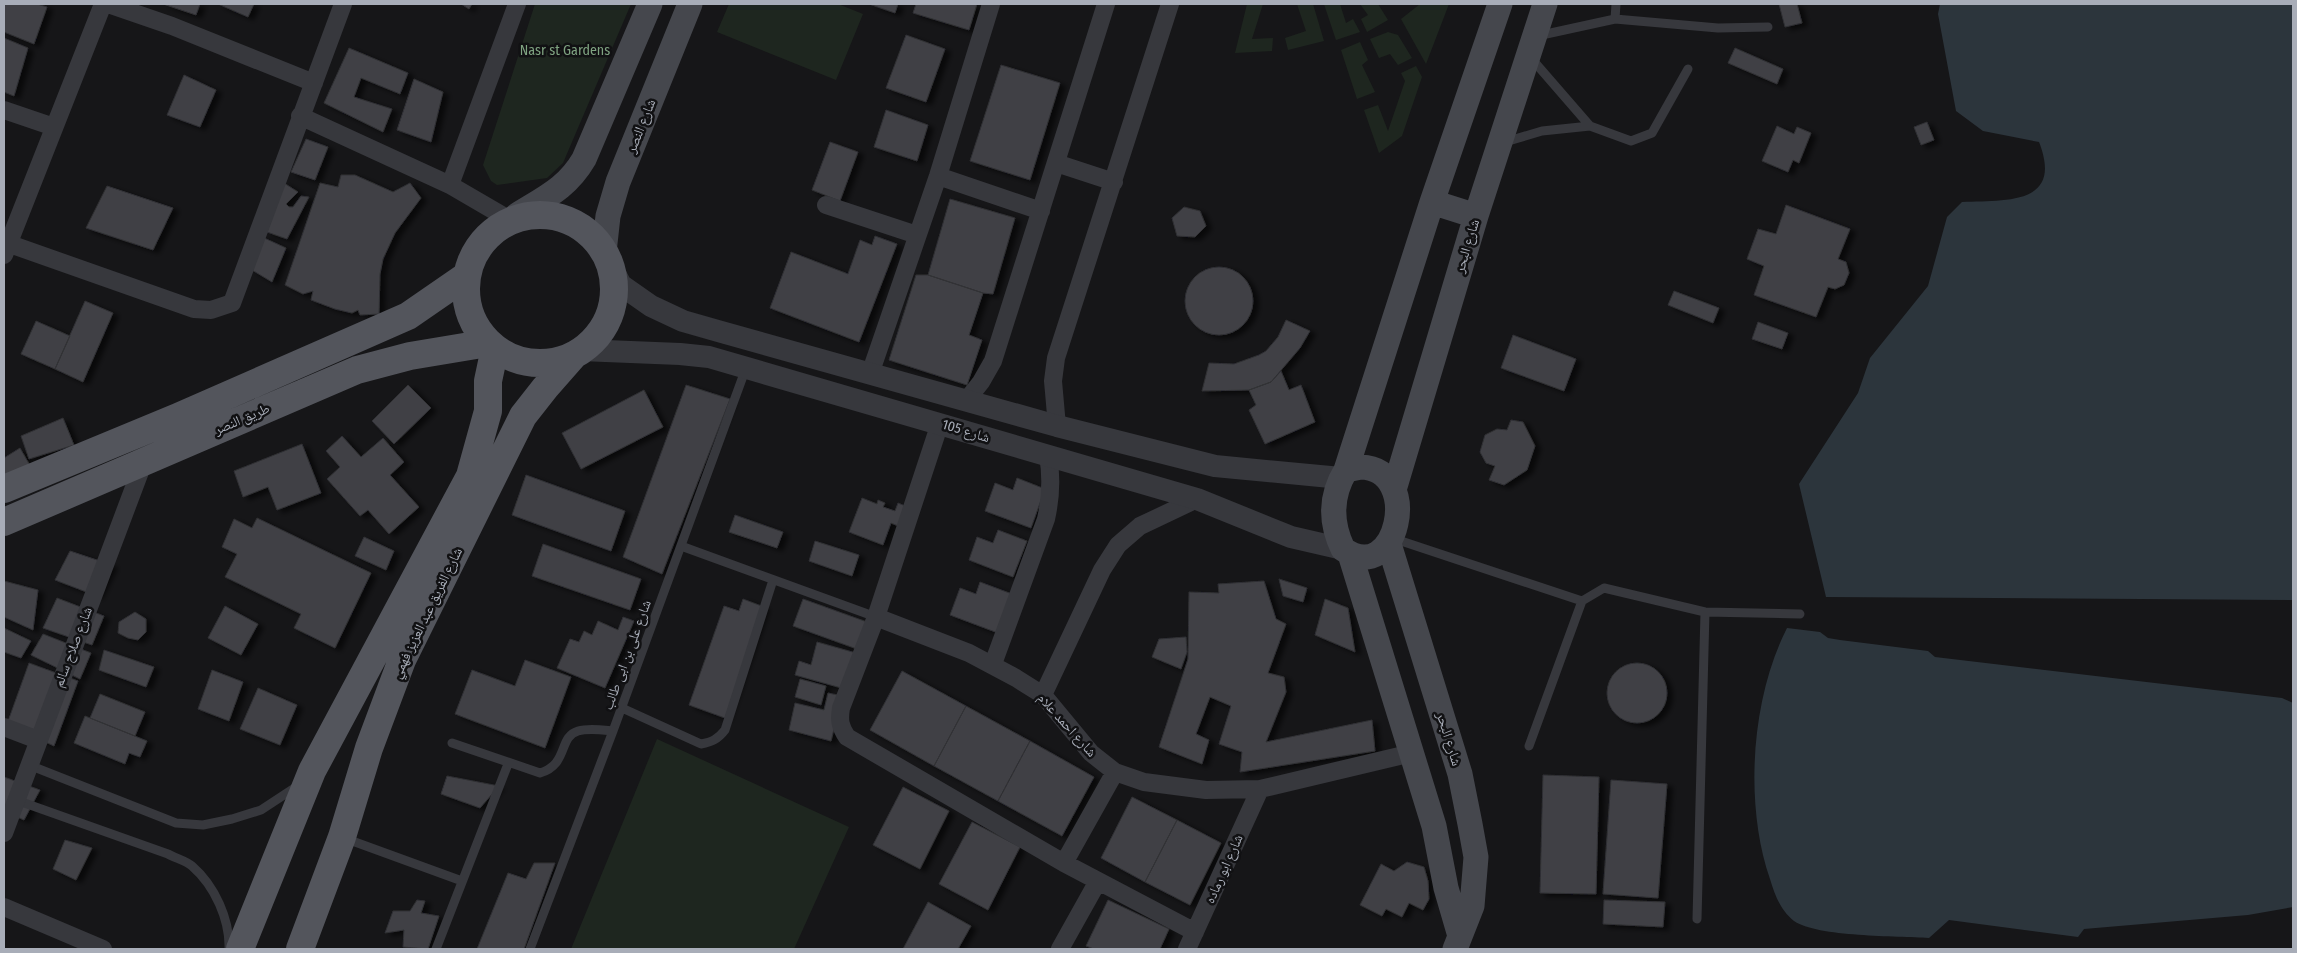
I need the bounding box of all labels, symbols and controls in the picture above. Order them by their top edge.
park label: Nasr st Gardens [520,42,610,59]
street label: شارع النصر [622,96,660,157]
street label: شارع البحر [1450,217,1484,276]
street label: طريق النصر [211,400,273,440]
street label: شارع 105 [940,416,992,447]
street label: شارع الفريق عبد العزيز فهمي [388,545,468,682]
street label: شارع على بن ابى طالب [599,598,656,713]
street label: شارع صلاح سالم [50,604,97,690]
street label: شارع احمد علام [1033,689,1100,761]
street label: شارع البحر [1432,709,1465,768]
street label: شارع ابو رماده [1201,832,1248,907]

